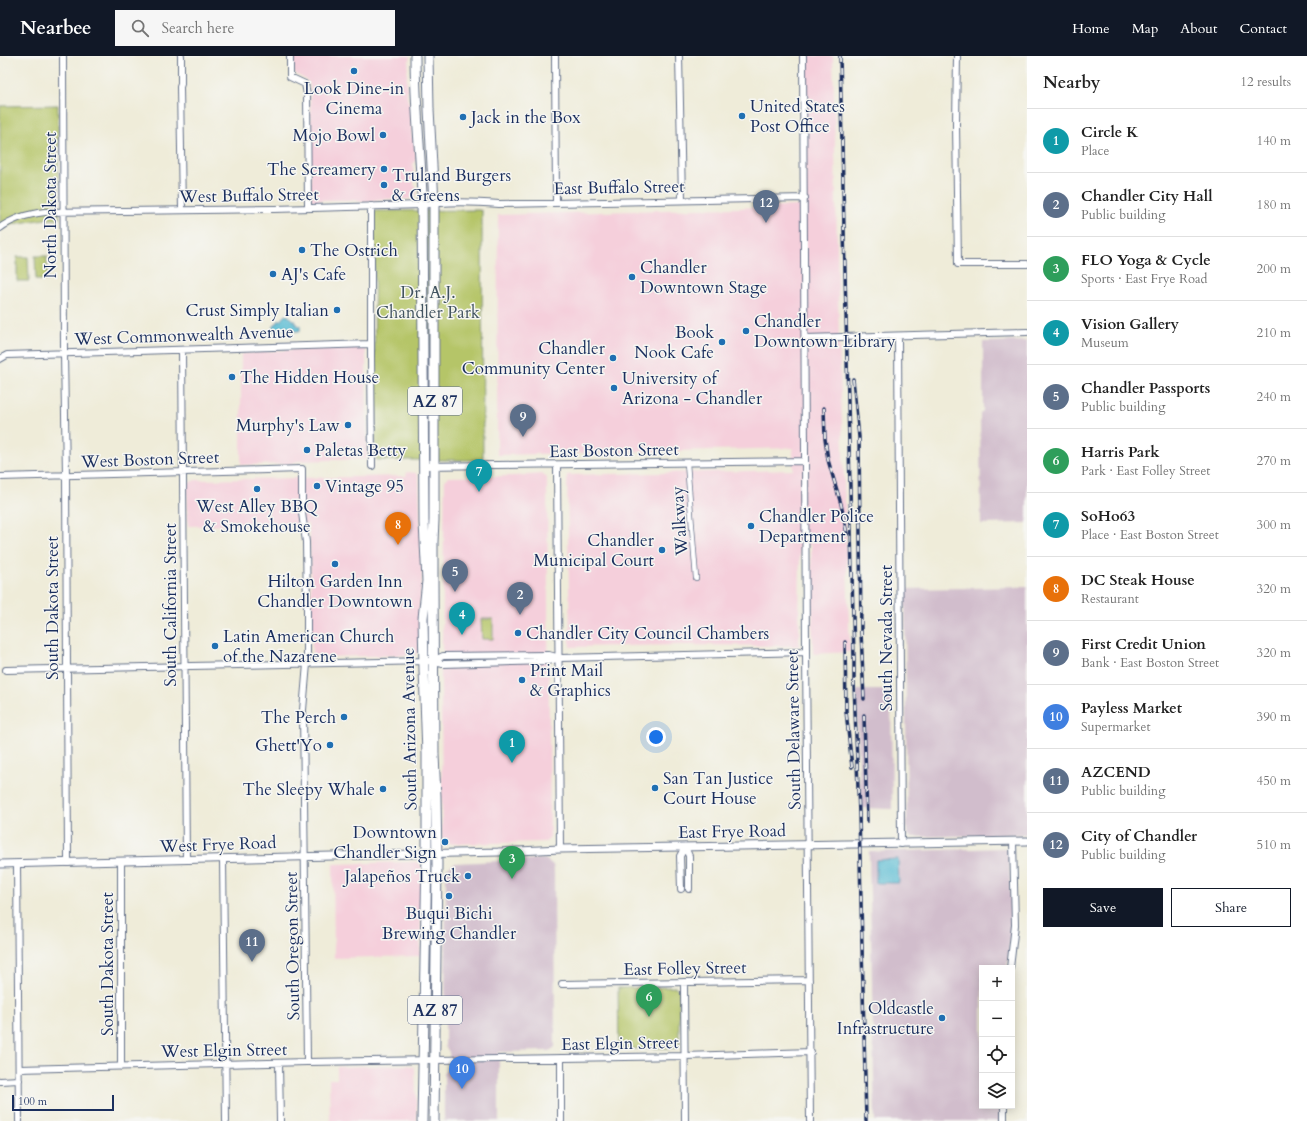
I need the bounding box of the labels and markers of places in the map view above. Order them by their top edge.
marker: Look Dine-in Cinema [349,66,359,76]
place label: Look Dine-in Cinema [304,77,404,120]
place label: United States Post Office [750,95,845,138]
place label: Jack in the Box [468,106,581,129]
marker: United States Post Office [737,111,747,121]
marker: Jack in the Box [458,112,468,122]
place label: Mojo Bowl [293,124,376,147]
marker: Mojo Bowl [378,130,388,140]
place label: The Screamery [267,158,376,181]
marker: The Screamery [379,164,389,174]
place label: Truland Burgers & Greens [392,164,511,207]
marker: Truland Burgers & Greens [379,180,389,190]
pin: 12 [753,190,779,223]
place label: The Ostrich [310,239,399,262]
marker: The Ostrich [297,245,307,255]
place label: Chandler Downtown Stage [640,256,767,299]
place label: AJ's Cafe [281,263,346,286]
marker: AJ's Cafe [268,269,278,279]
marker: Chandler Downtown Stage [627,272,637,282]
place label: Crust Simply Italian [186,299,329,322]
marker: Crust Simply Italian [332,305,342,315]
place label: Chandler Downtown Library [754,310,896,353]
place label: Book Nook Cafe [634,321,715,364]
marker: Chandler Downtown Library [741,326,751,336]
place label: Chandler Community Center [462,337,606,380]
marker: Book Nook Cafe [717,337,727,347]
marker: Chandler Community Center [608,353,618,363]
place label: The Hidden House [240,366,379,389]
place label: University of Arizona - Chandler [622,367,763,410]
marker: The Hidden House [227,372,237,382]
marker: University of Arizona - Chandler [609,383,619,393]
pin: 9 [510,404,536,437]
place label: Murphy's Law [236,414,340,437]
marker: Murphy's Law [343,420,353,430]
place label: Paletas Betty [315,439,406,462]
marker: Paletas Betty [302,445,312,455]
pin: 7 [466,459,492,492]
place label: Vintage 95 [325,475,404,498]
marker: Vintage 95 [312,481,322,491]
marker: West Alley BBQ & Smokehouse [252,484,262,494]
place label: West Alley BBQ & Smokehouse [195,495,318,538]
place label: Chandler Police Department [759,505,874,548]
pin: 8 [385,512,411,545]
marker: Chandler Police Department [746,521,756,531]
place label: Chandler Municipal Court [533,529,655,572]
marker: Chandler Municipal Court [657,545,667,555]
marker: Hilton Garden Inn Chandler Downtown [330,559,340,569]
pin: 5 [442,559,468,592]
place label: Hilton Garden Inn Chandler Downtown [257,570,413,613]
pin: 2 [507,582,533,615]
pin: 4 [449,602,475,635]
place label: Chandler City Council Chambers [526,622,770,645]
place label: Latin American Church of the Nazarene [223,625,395,668]
marker: Chandler City Council Chambers [513,628,523,638]
marker: Latin American Church of the Nazarene [210,641,220,651]
place label: Print Mail & Graphics [530,659,611,702]
marker: Print Mail & Graphics [517,675,527,685]
place label: The Perch [261,706,337,729]
marker: The Perch [339,712,349,722]
pin: 1 [499,730,525,763]
place label: Ghett'Yo [255,734,322,757]
marker: Ghett'Yo [325,740,335,750]
place label: San Tan Justice Court House [663,767,774,810]
place label: The Sleepy Whale [243,778,375,801]
marker: San Tan Justice Court House [650,783,660,793]
marker: The Sleepy Whale [378,784,388,794]
place label: Downtown Chandler Sign [333,821,437,864]
marker: Downtown Chandler Sign [440,837,450,847]
pin: 3 [499,846,525,879]
place label: Jalapeños Truck [342,865,461,888]
marker: Jalapeños Truck [463,871,473,881]
marker: Buqui Bichi Brewing Chandler [444,891,454,901]
place label: Buqui Bichi Brewing Chandler [382,902,517,945]
pin: 11 [239,929,265,962]
pin: 6 [636,984,662,1017]
place label: Oldcastle Infrastructure [837,997,934,1040]
marker: Oldcastle Infrastructure [937,1013,947,1023]
pin: 10 [449,1056,475,1089]

